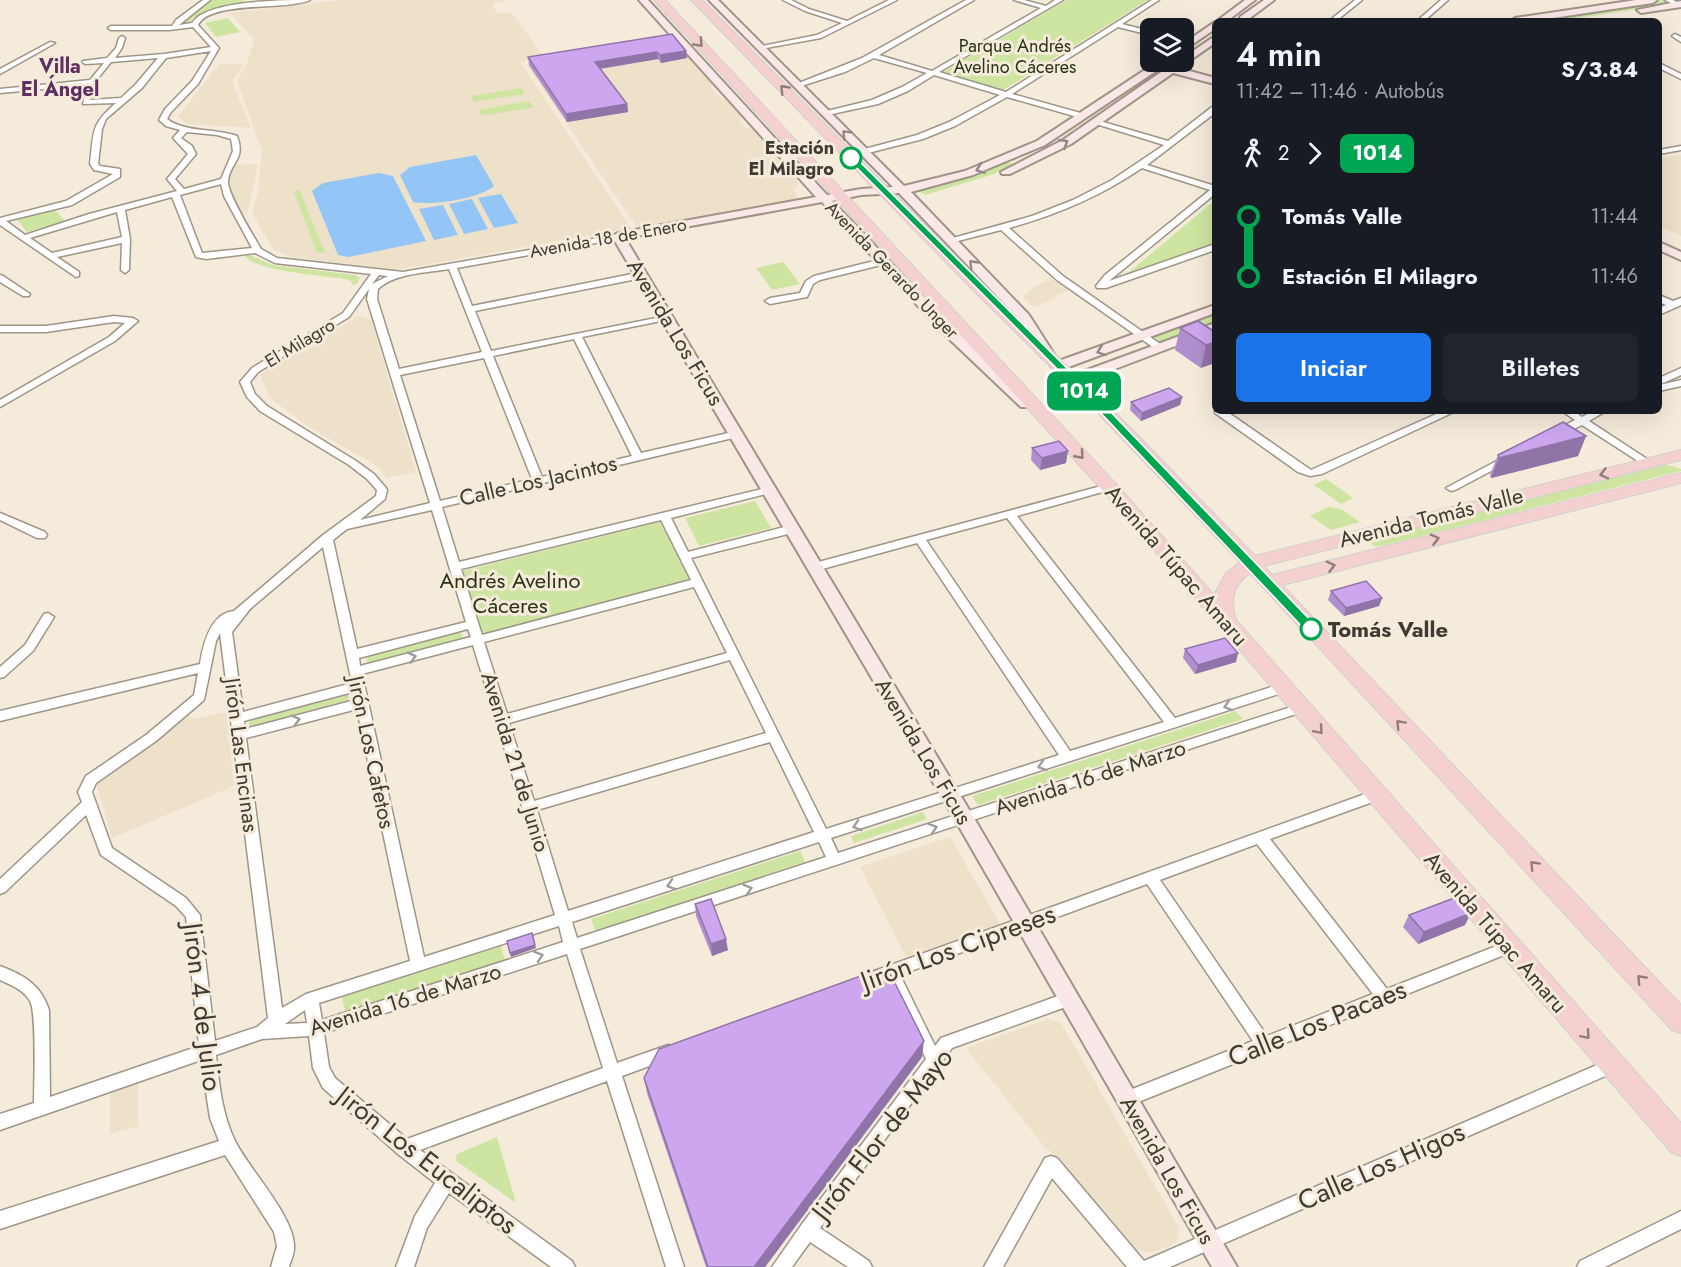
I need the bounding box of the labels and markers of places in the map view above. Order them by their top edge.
place label: Estación El Milagro [749,135,834,182]
marker: Estación El Milagro [840,147,862,169]
place label: Tomás Valle [1328,613,1448,645]
marker: Tomás Valle [1300,618,1322,640]

